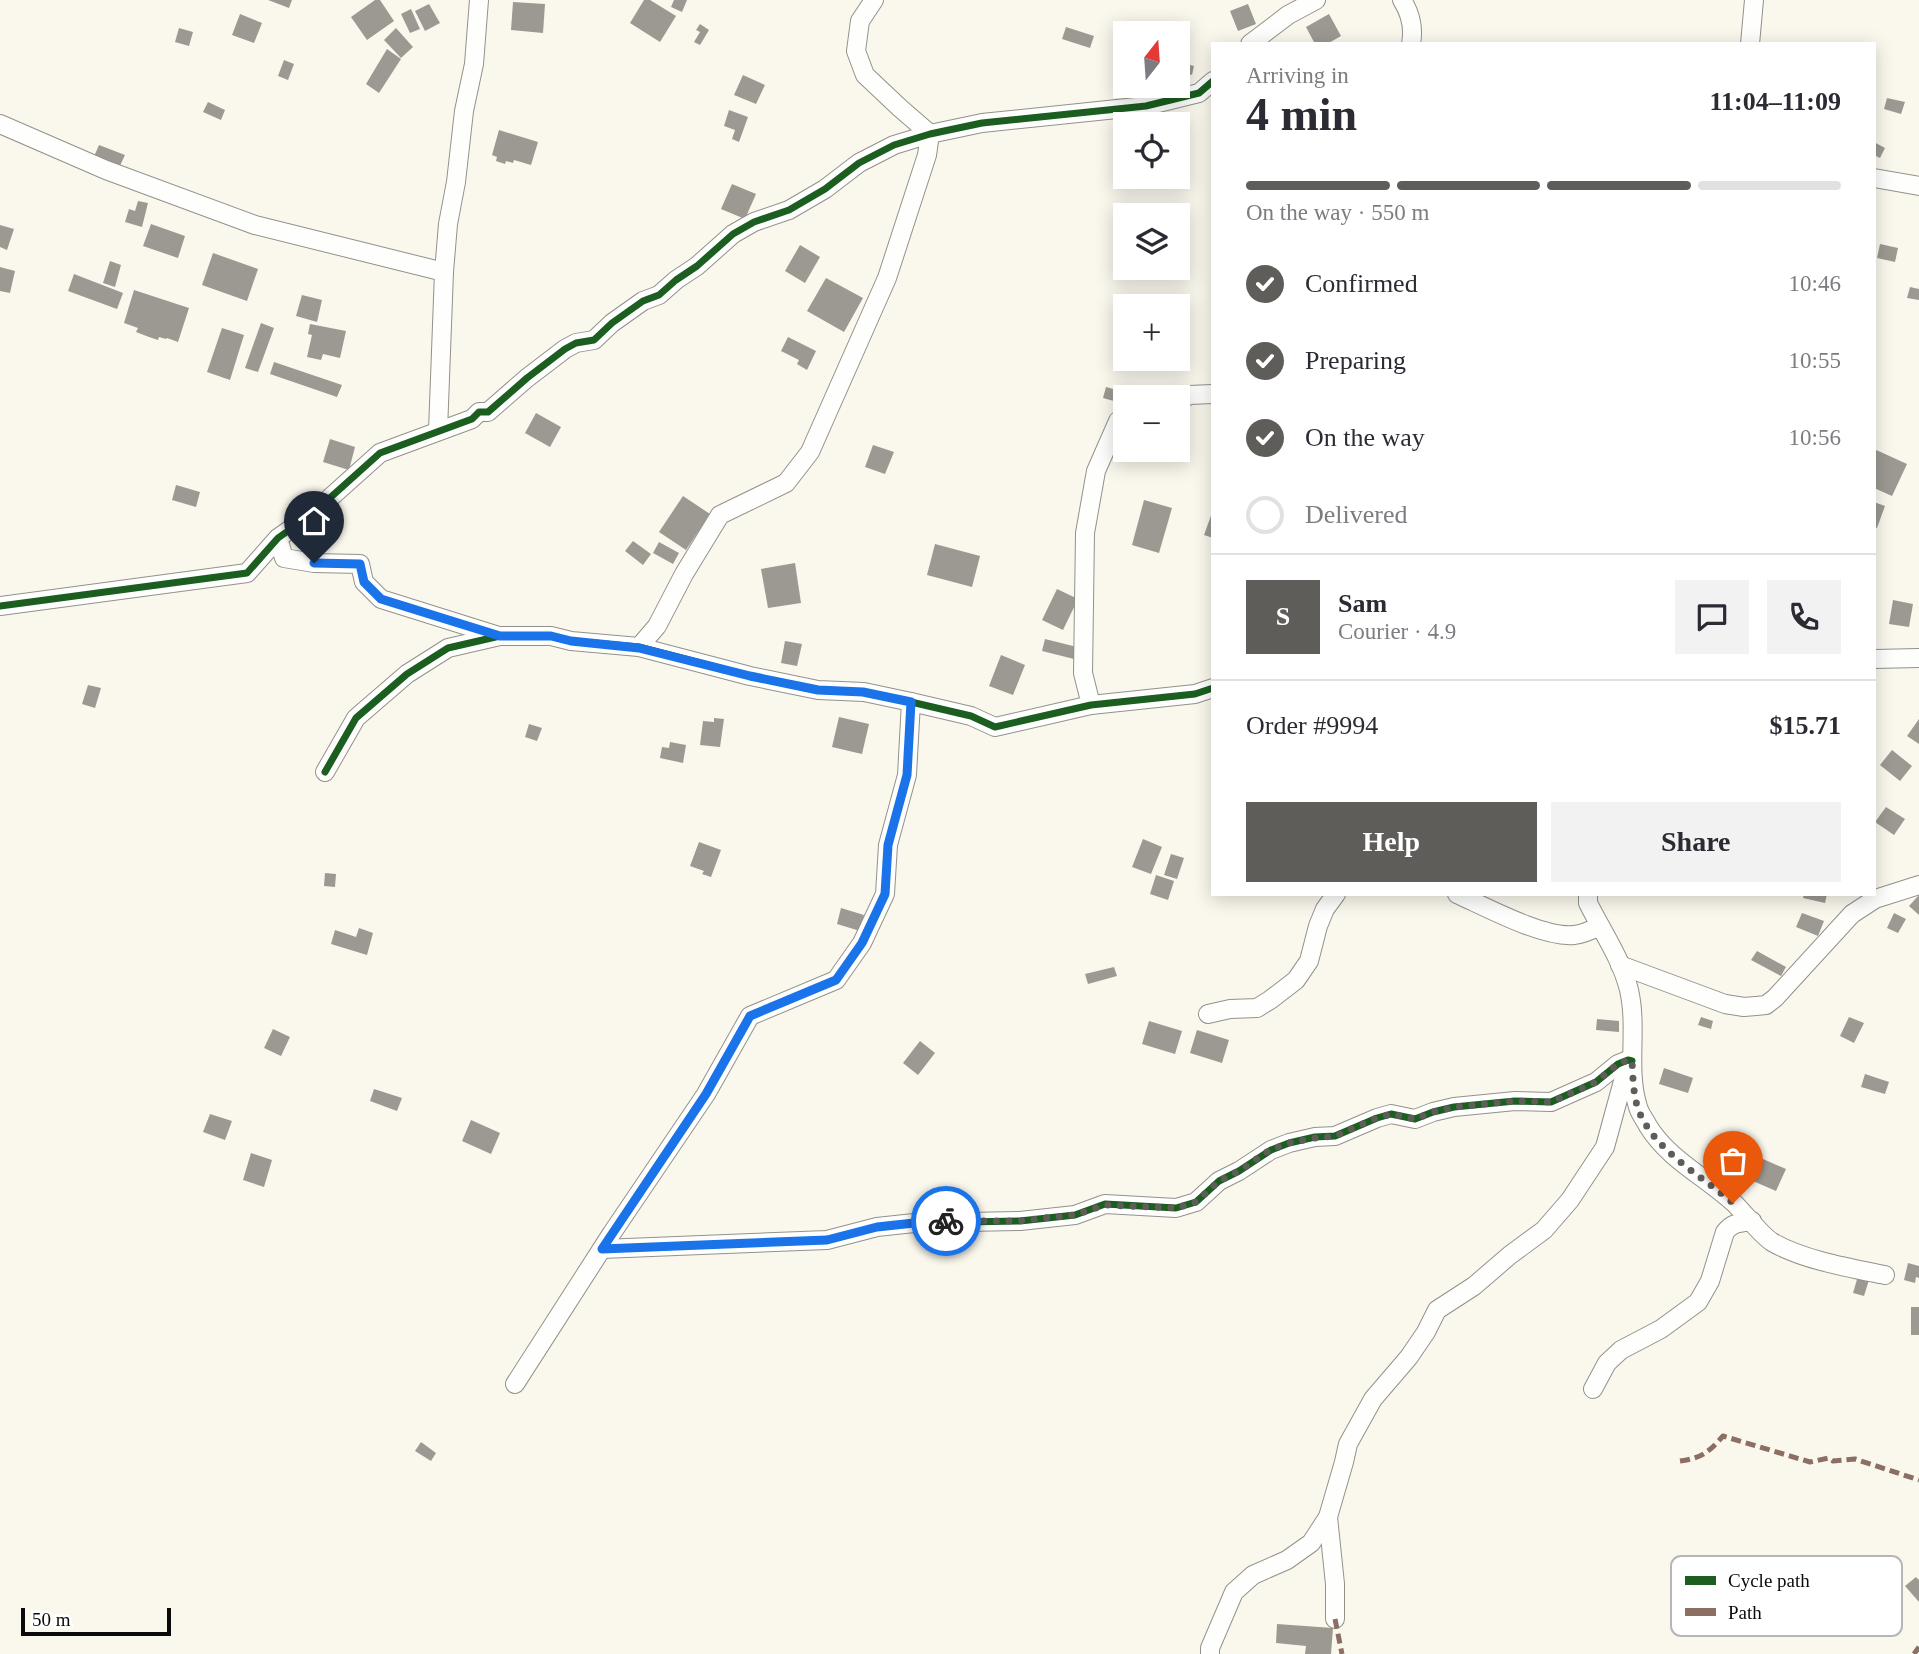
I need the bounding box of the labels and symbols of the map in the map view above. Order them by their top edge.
north arrow [1113,21,1190,98]
pin [284,491,344,563]
pin [1703,1131,1763,1203]
courier [911,1186,981,1256]
legend [1671,1556,1902,1636]
text: Cycle path [1728,1570,1810,1591]
text: Path [1728,1602,1762,1623]
scale bar [21,1605,172,1637]

